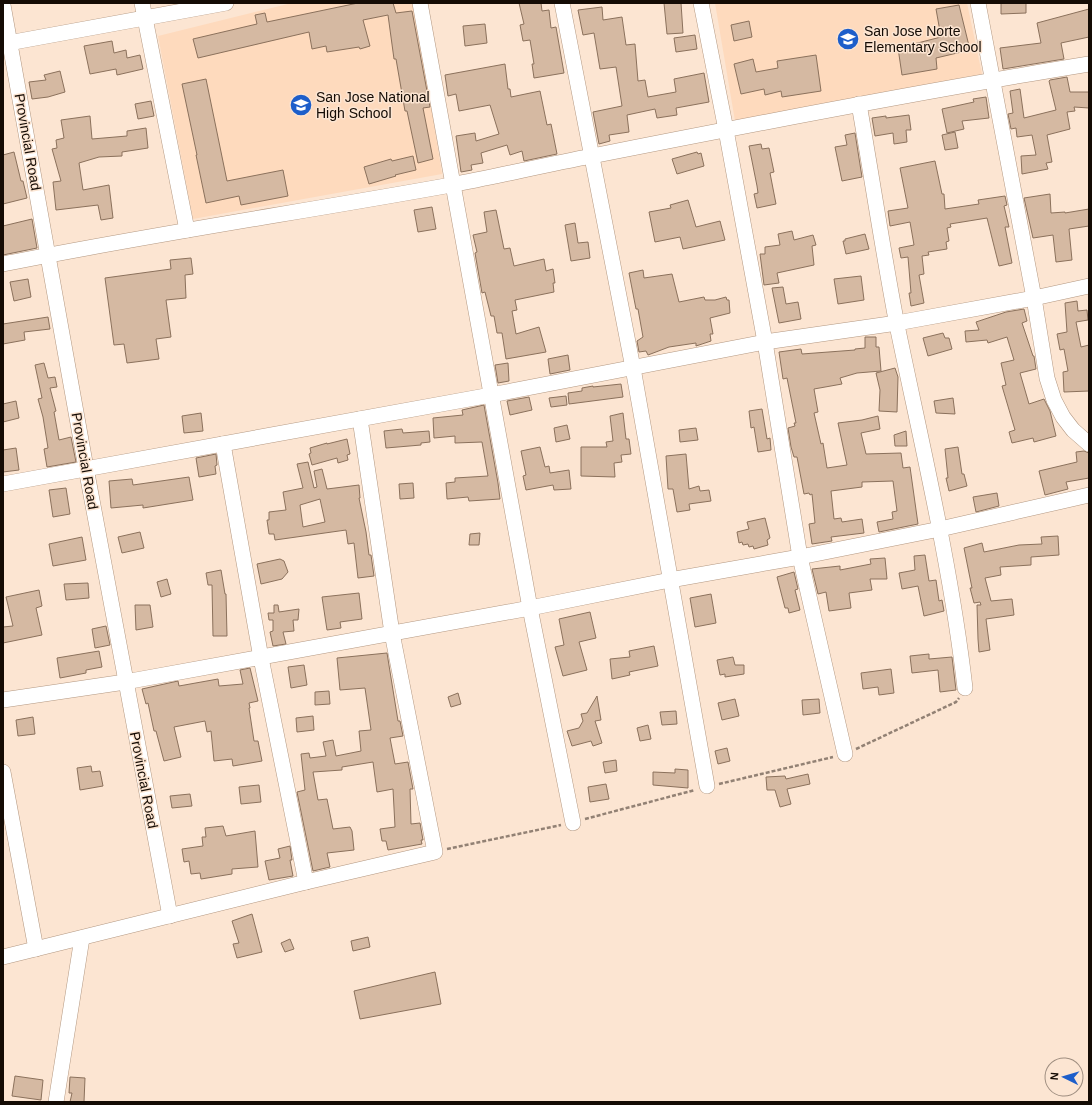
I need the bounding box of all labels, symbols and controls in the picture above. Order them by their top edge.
place label: San Jose Norte Elementary School [864,23,982,55]
school or university icon: San Jose Norte Elementary School [835,26,861,52]
place label: San Jose National High School [316,89,430,121]
street label: Provincial Road [12,92,44,192]
school or university icon: San Jose National High School [288,92,314,118]
street label: Provincial Road [69,411,101,511]
street label: Provincial Road [127,730,161,830]
north arrow [1044,1057,1084,1097]
text: N [1048,1072,1060,1081]

